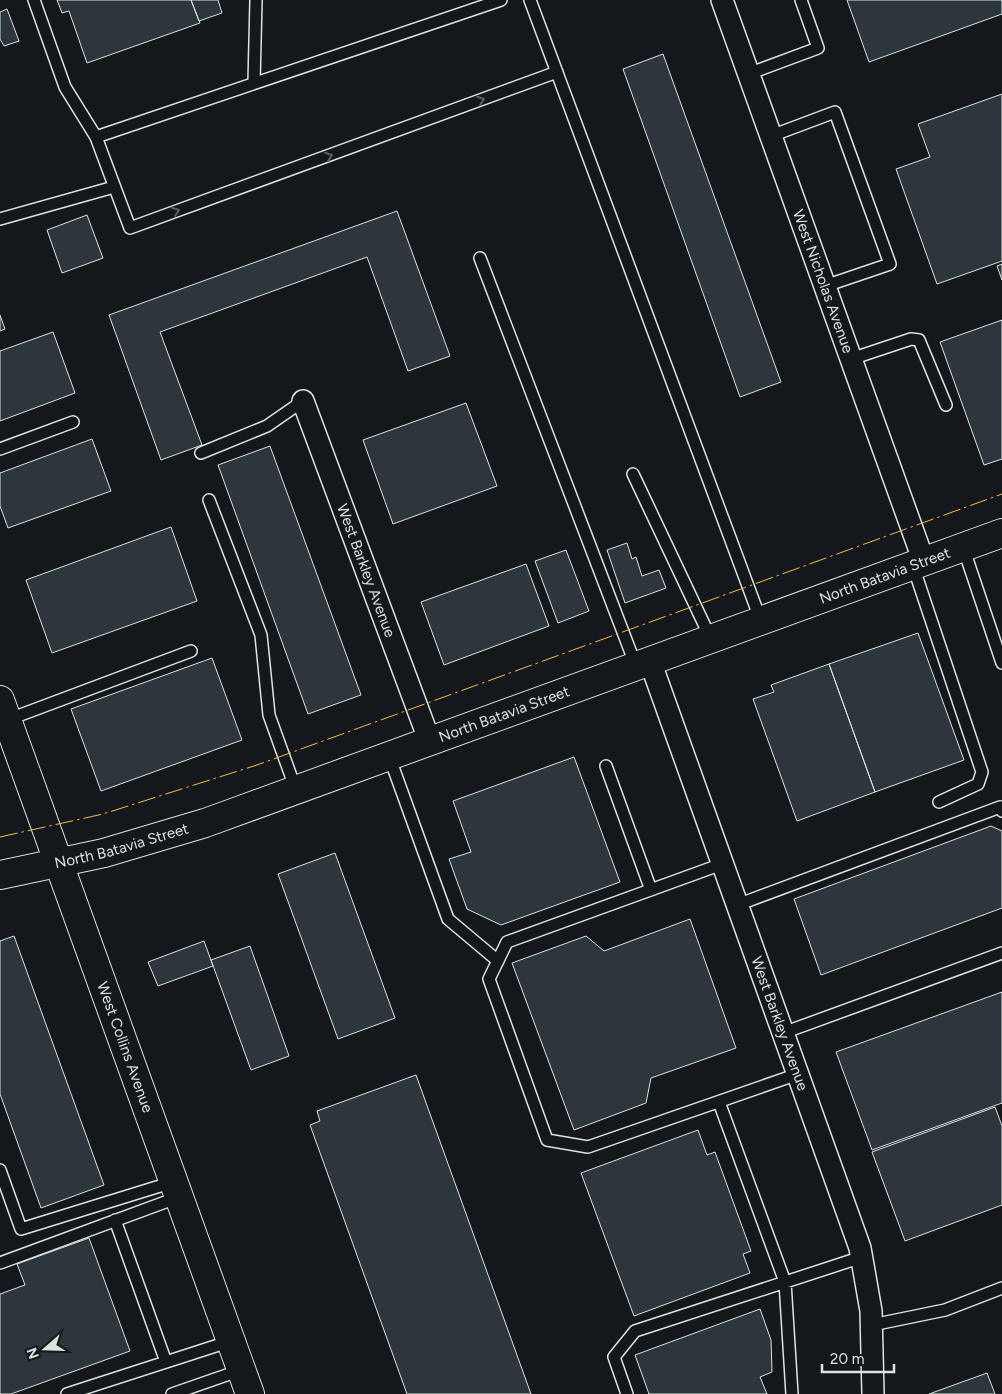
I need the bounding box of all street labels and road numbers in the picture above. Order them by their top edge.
street label: West Nicholas Avenue [789,207,857,356]
street label: West Barkley Avenue [333,501,399,640]
street label: North Batavia Street [817,544,953,608]
street label: North Batavia Street [436,682,572,746]
street label: North Batavia Street [53,819,191,872]
street label: West Barkley Avenue [747,954,812,1093]
street label: West Collins Avenue [93,979,157,1115]

